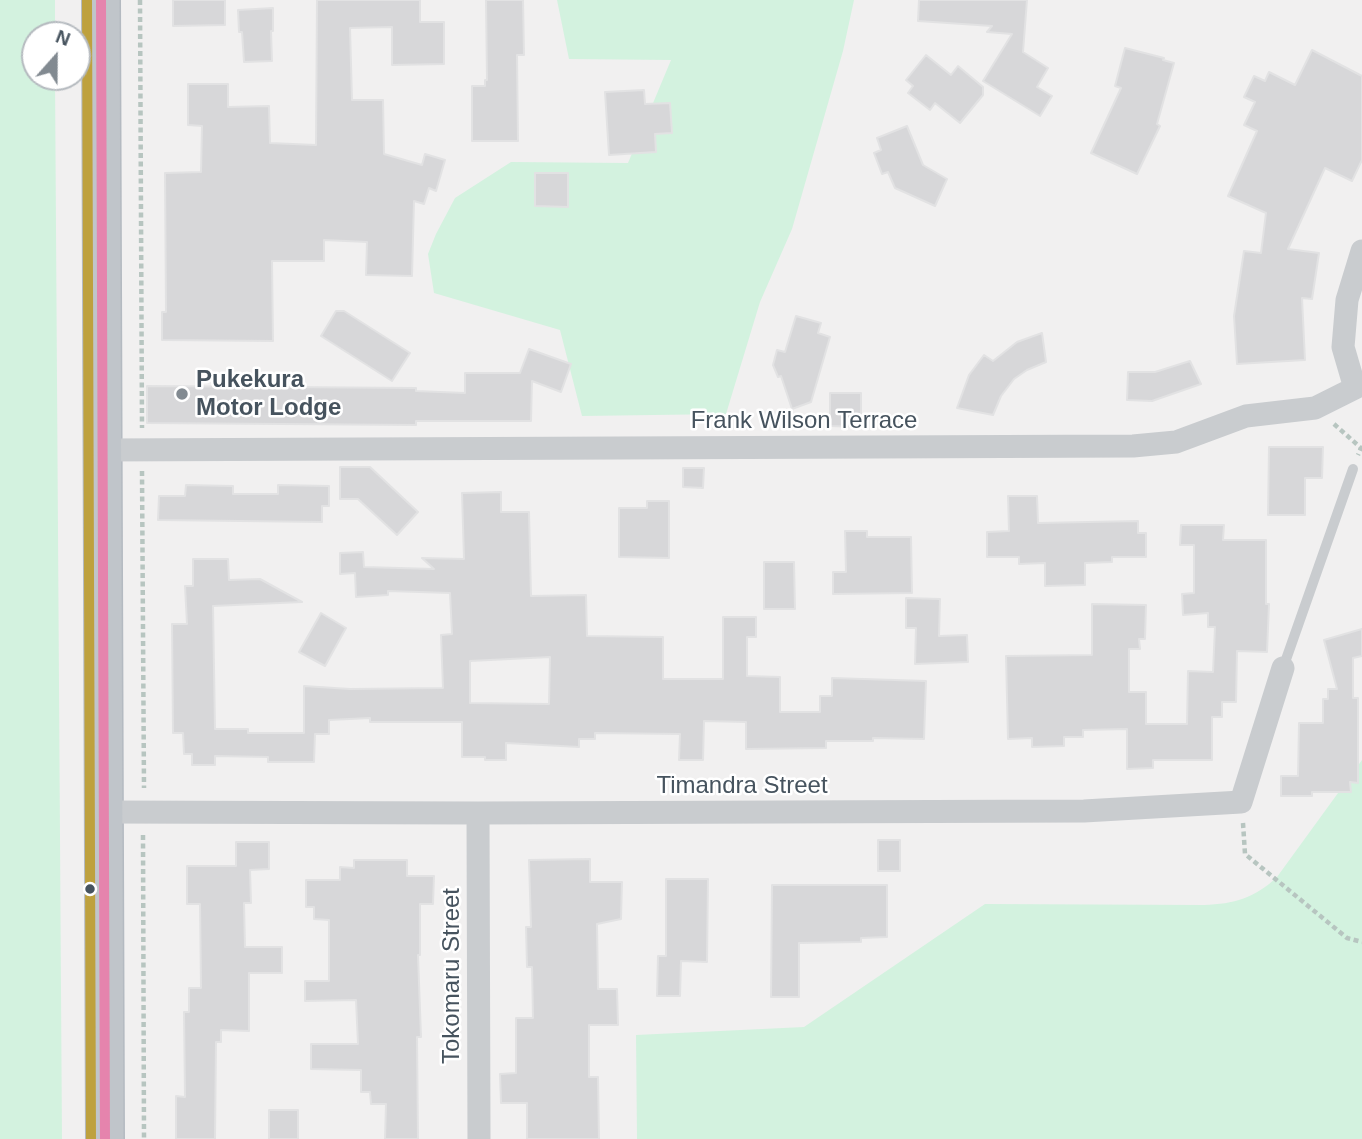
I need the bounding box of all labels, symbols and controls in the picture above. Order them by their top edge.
north arrow [21,21,91,91]
text: N [53,26,73,50]
place label: Pukekura Motor Lodge [196,366,341,422]
marker: Pukekura Motor Lodge [174,386,190,402]
street label: Frank Wilson Terrace [691,407,917,435]
street label: Timandra Street [656,772,828,800]
unlabelled marker [83,882,97,896]
street label: Tokomaru Street [438,888,466,1064]

